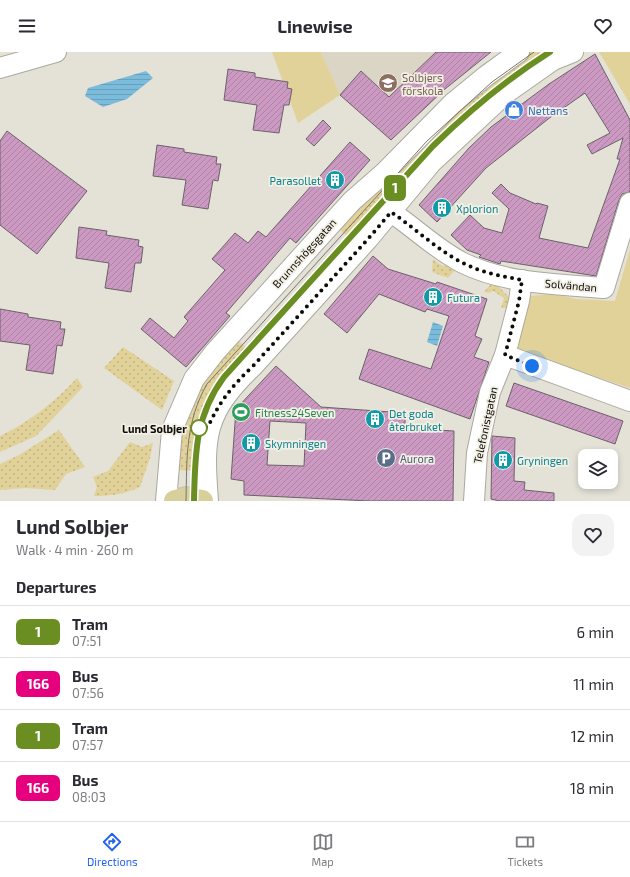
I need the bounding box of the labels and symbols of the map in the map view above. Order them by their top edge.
place label: Solbjers förskola [402,71,443,97]
school or university icon: Solbjers förskola [377,72,399,94]
shop icon: Nettans [503,99,525,121]
place label: Nettans [528,104,568,117]
building icon: Parasollet [324,169,346,191]
place label: Parasollet [270,174,321,187]
line badge: 1 [382,175,408,201]
building icon: Xplorion [431,197,453,219]
place label: Xplorion [456,202,498,215]
street label: Brunnshögsgatan [269,216,339,290]
street label: Solvändan [544,276,598,294]
building icon: Futura [422,286,444,308]
place label: Futura [447,291,480,304]
your location [522,356,542,376]
street label: Telefonistgatan [471,385,499,465]
sports icon: Fitness24Seven [230,401,252,423]
place label: Fitness24Seven [255,406,334,419]
place label: Det goda återbruket [389,407,442,433]
building icon: Det goda återbruket [364,408,386,430]
marker: Lund Solbjer [190,419,208,437]
place label: Lund Solbjer [122,422,187,436]
building icon: Skymningen [240,432,262,454]
place label: Skymningen [265,437,326,450]
parking icon: Aurora [375,447,397,469]
building icon: Gryningen [492,449,514,471]
place label: Aurora [400,452,434,465]
place label: Gryningen [517,454,568,467]

